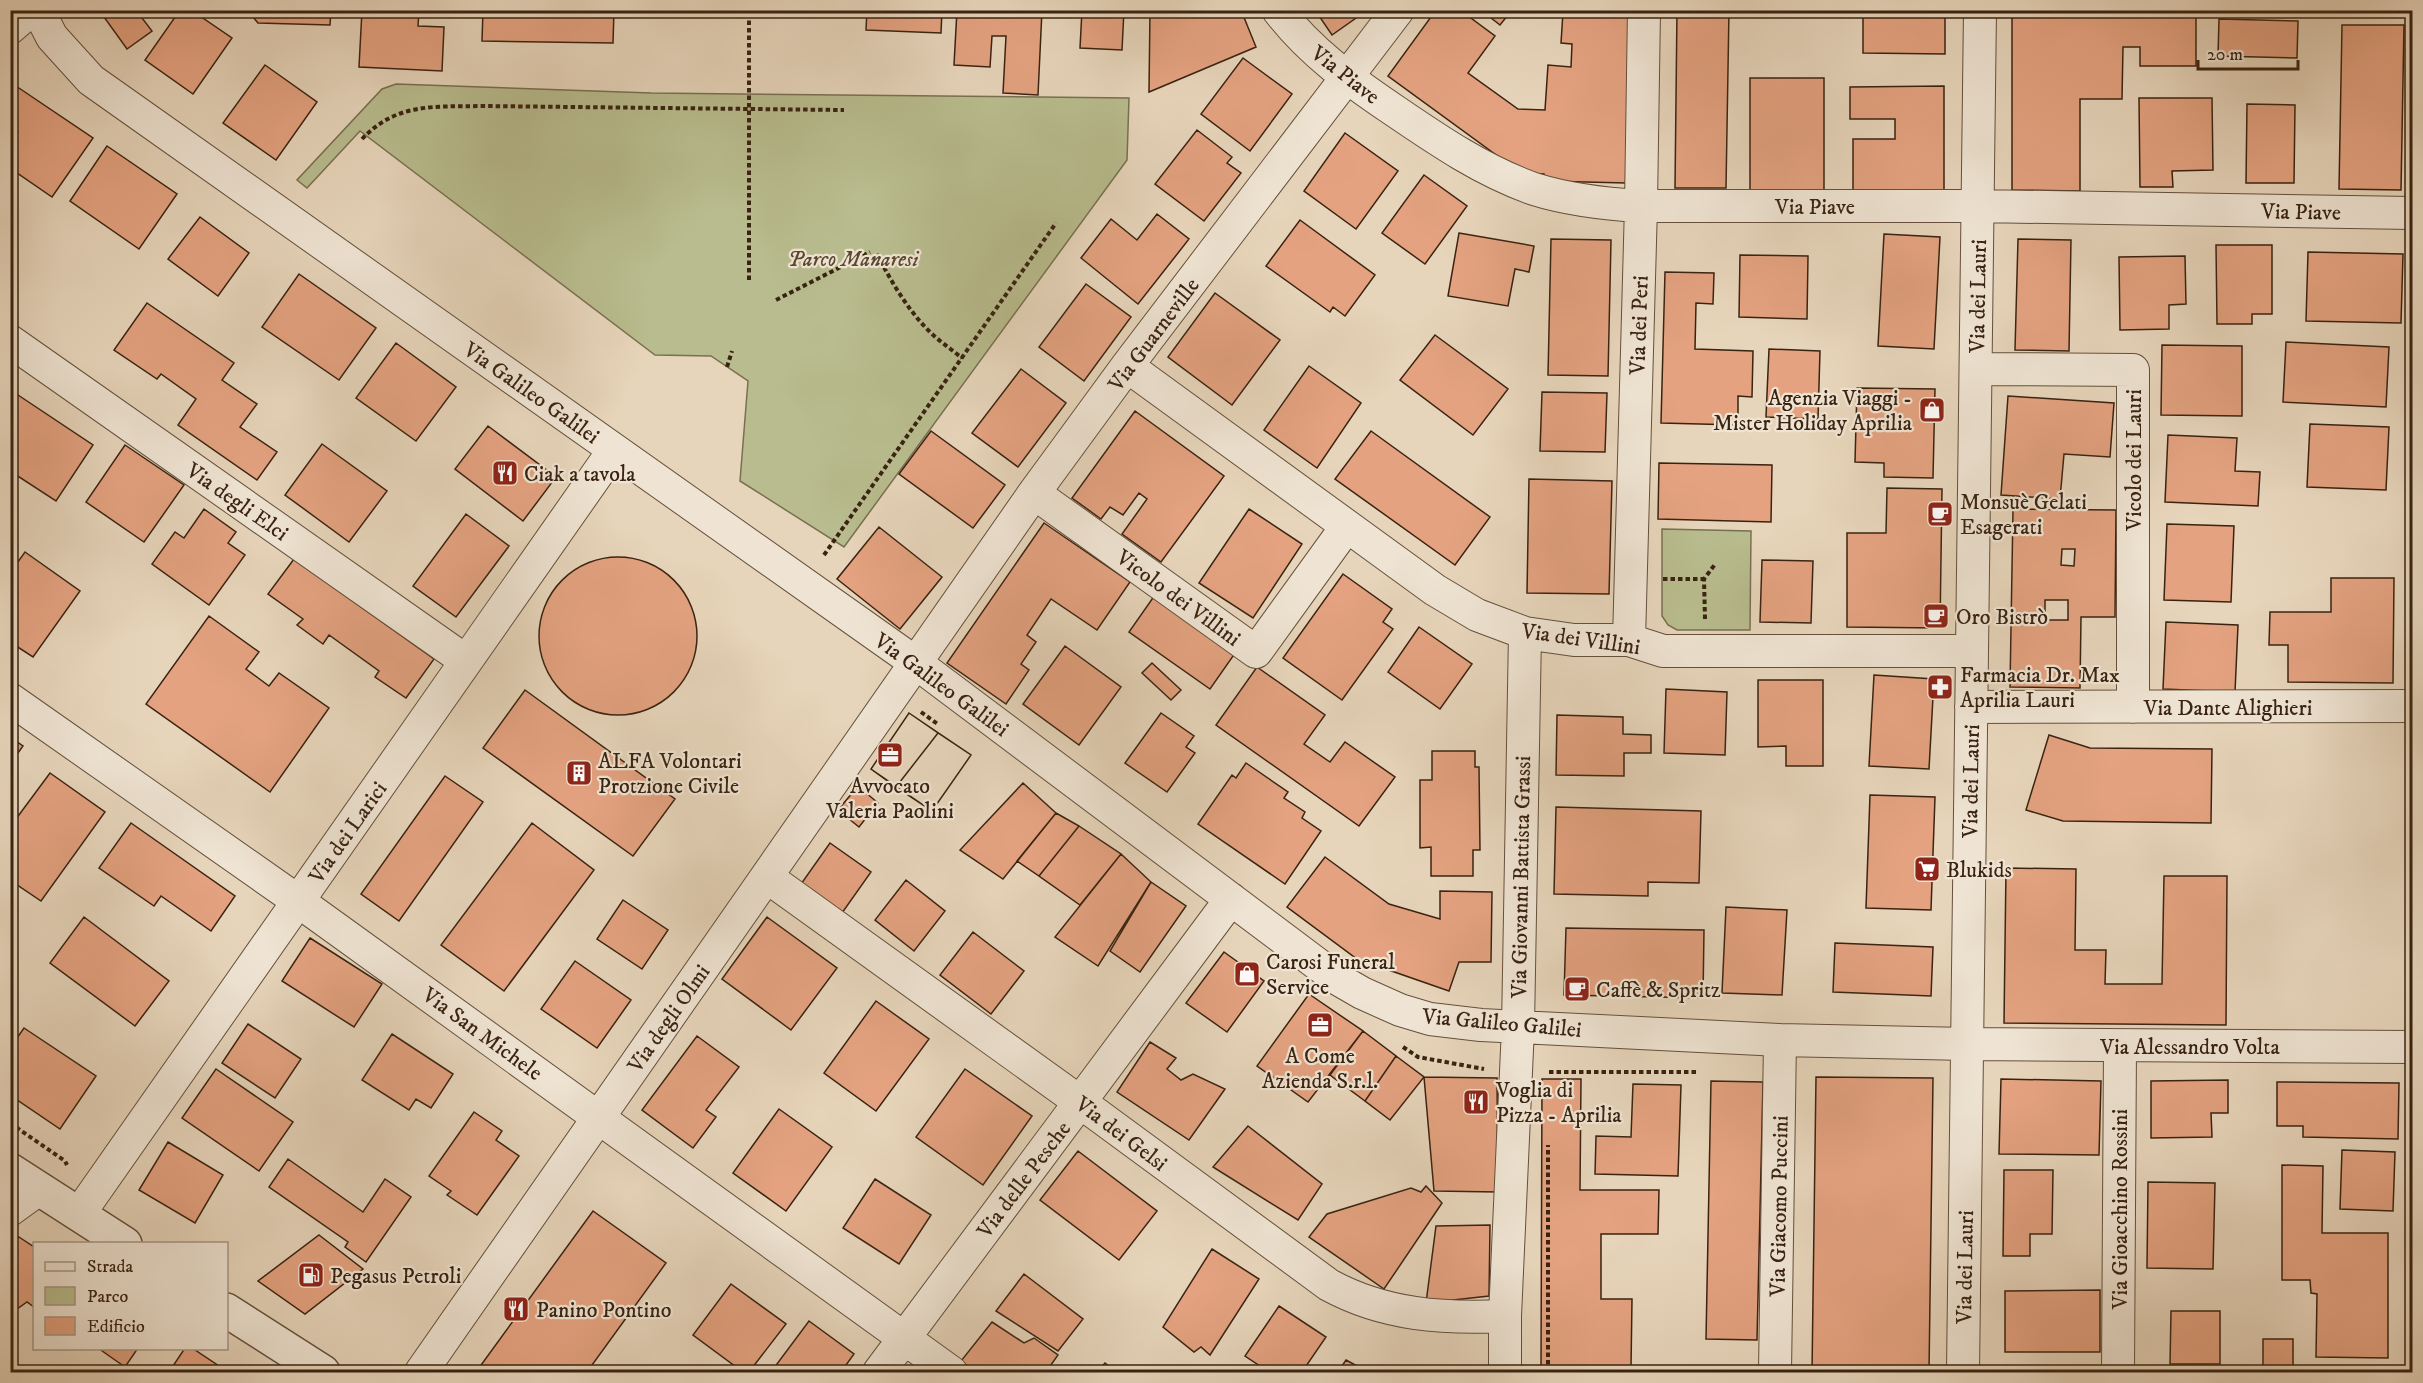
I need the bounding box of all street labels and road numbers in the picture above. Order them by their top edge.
street label: Via Piave [1304,39,1385,110]
street label: Via Piave [1774,194,1855,221]
street label: Via Piave [2260,198,2341,227]
street label: Via dei Lauri [1964,239,1993,354]
street label: Via Guarneville [1102,273,1206,398]
street label: Via dei Peri [1624,275,1655,376]
street label: Via Galileo Galilei [457,336,604,450]
street label: Vicolo dei Lauri [2121,389,2148,532]
street label: Via degli Elci [180,457,293,547]
street label: Vicolo dei Villini [1110,543,1246,652]
street label: Via dei Villini [1519,618,1642,661]
street label: Via Galileo Galilei [868,627,1014,743]
street label: Via Dante Alighieri [2143,695,2312,722]
street label: Via dei Lauri [1957,724,1986,839]
street label: Via Giovanni Battista Grassi [1506,756,1537,999]
street label: Via dei Larici [303,777,393,890]
street label: Via degli Olmi [622,960,716,1079]
street label: Via San Michele [416,981,548,1087]
street label: Via Galileo Galilei [1420,1003,1583,1044]
street label: Via Alessandro Volta [2099,1034,2280,1061]
street label: Via dei Gelsi [1069,1090,1172,1178]
street label: Via Gioacchino Rossini [2107,1109,2134,1310]
street label: Via Giacomo Puccini [1764,1115,1795,1298]
street label: Via delle Pesche [971,1116,1077,1245]
street label: Via dei Lauri [1951,1210,1980,1325]

